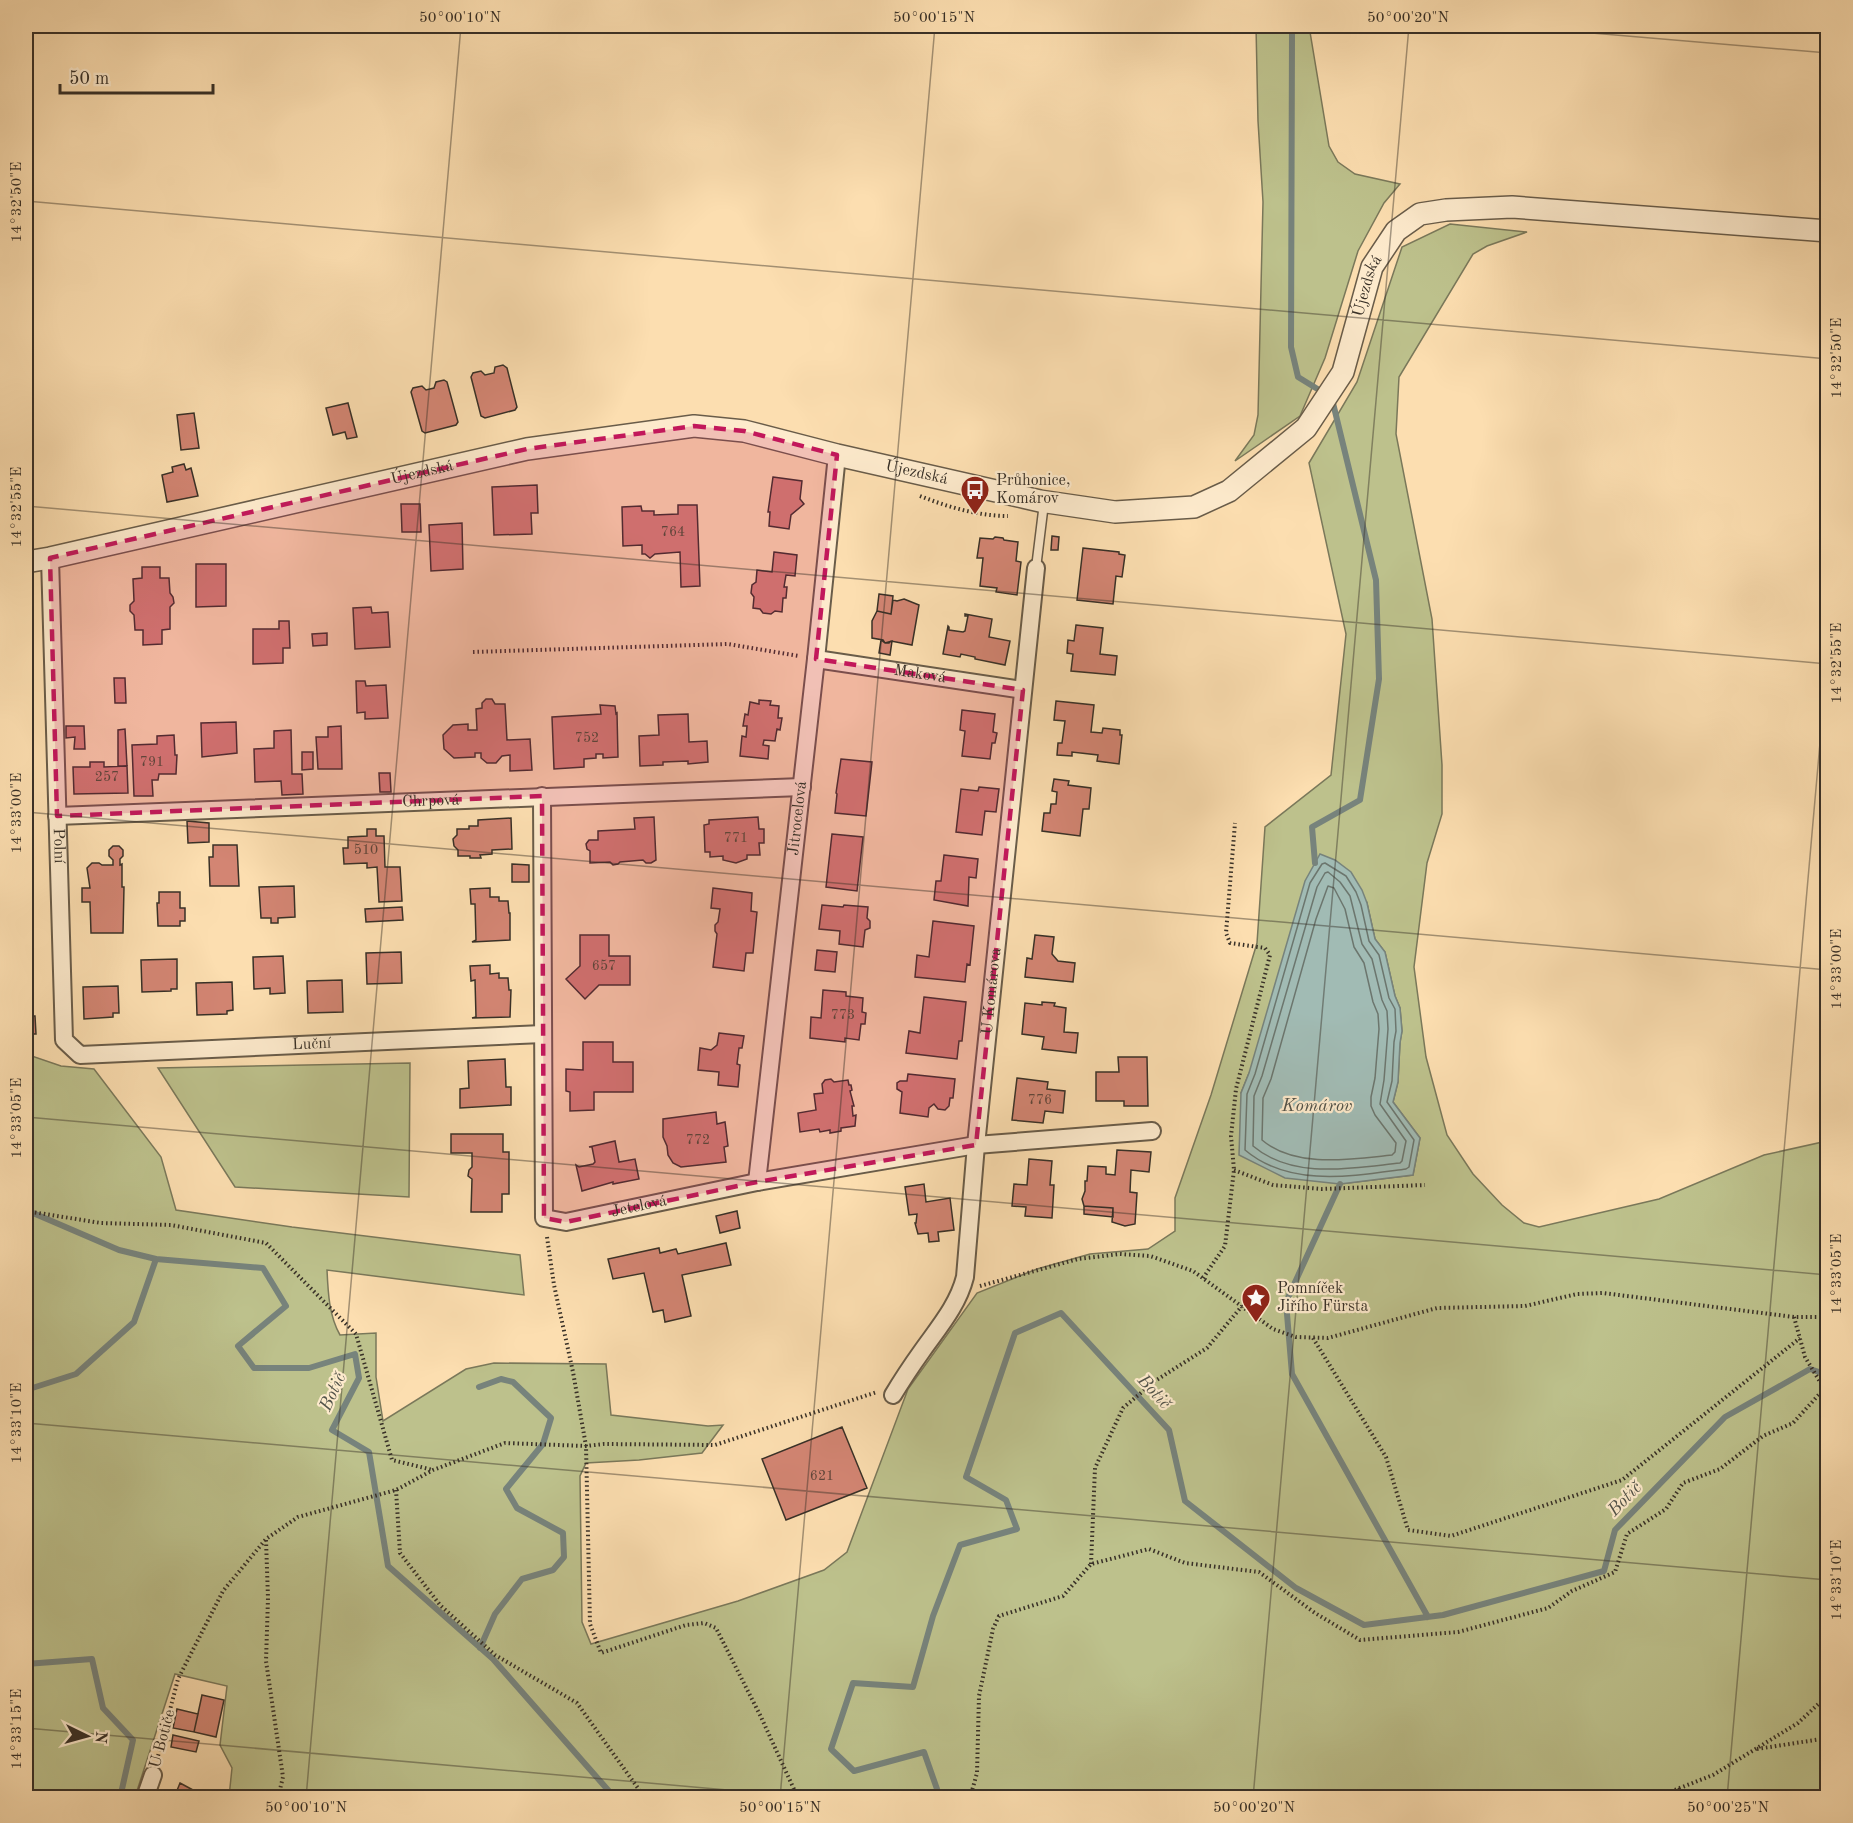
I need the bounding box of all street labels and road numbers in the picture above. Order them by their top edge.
street label: Újezdská [1346,252,1385,319]
street label: Újezdská [884,453,949,488]
street label: Újezdská [388,458,455,488]
street label: Maková [893,663,947,686]
street label: Jitrocelová [786,780,810,856]
street label: Chrpová [402,792,460,811]
street label: Polní [50,828,67,864]
street label: U Komárova [980,947,1004,1035]
street label: Luční [292,1036,332,1053]
street label: Jetelová [610,1193,668,1220]
street label: U Botiče [147,1708,179,1770]

